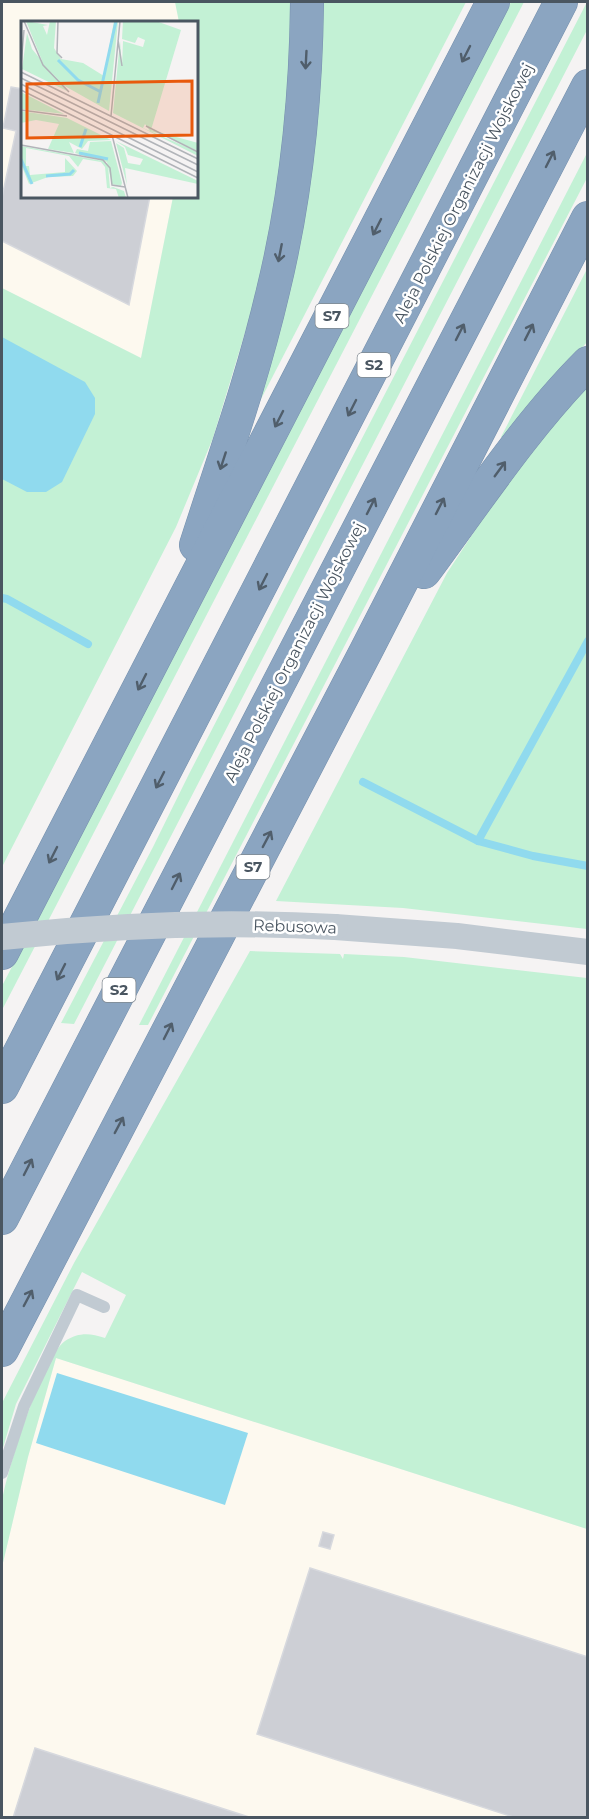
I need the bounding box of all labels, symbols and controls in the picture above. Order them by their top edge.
inset map [21,21,198,198]
one-way arrow [460,44,472,62]
one-way arrow [300,49,311,69]
street label: Aleja Polskiej Organizacji Wojskowej [389,60,538,326]
one-way arrow [544,151,556,168]
one-way arrow [371,218,383,236]
one-way arrow [274,243,285,262]
road number: S7 [316,304,348,328]
one-way arrow [455,324,467,342]
one-way arrow [523,324,535,341]
road number: S2 [358,353,391,377]
one-way arrow [346,399,357,417]
one-way arrow [273,410,284,428]
one-way arrow [216,451,227,470]
one-way arrow [494,461,506,477]
one-way arrow [365,497,377,515]
one-way arrow [435,497,447,515]
street label: Aleja Polskiej Organizacji Wojskowej [220,519,369,785]
one-way arrow [257,572,268,590]
one-way arrow [136,672,147,690]
one-way arrow [154,771,166,789]
one-way arrow [262,831,274,849]
one-way arrow [47,846,59,863]
road number: S7 [236,855,270,879]
one-way arrow [171,873,182,891]
street label: Rebusowa [253,916,337,937]
one-way arrow [55,963,67,980]
road number: S2 [102,978,136,1002]
one-way arrow [162,1023,174,1040]
one-way arrow [113,1117,125,1135]
one-way arrow [23,1158,35,1176]
one-way arrow [23,1289,35,1307]

